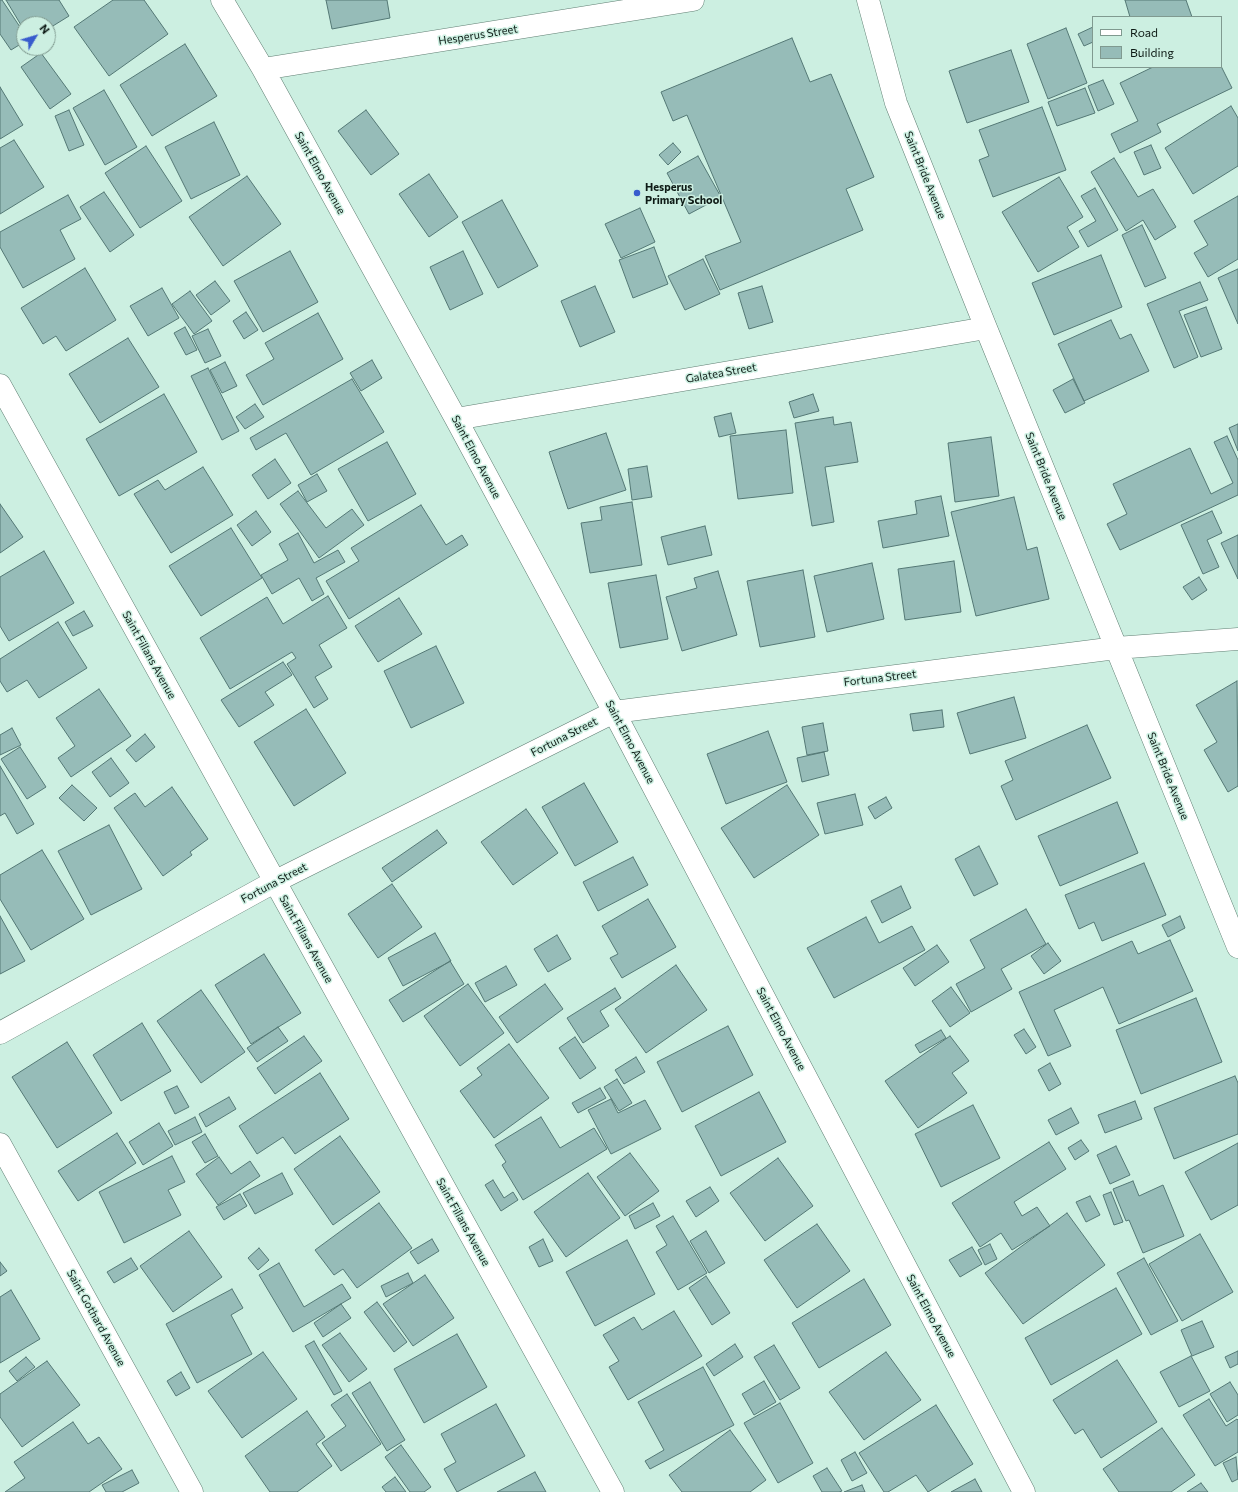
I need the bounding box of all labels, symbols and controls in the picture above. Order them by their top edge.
north arrow [16,16,56,56]
legend [1092,16,1222,68]
text: N [37,22,53,36]
street label: Hesperus Street [437,22,519,48]
text: Road [1130,25,1158,39]
text: Building [1130,45,1174,59]
street label: Saint Elmo Avenue [292,129,348,217]
street label: Saint Bride Avenue [901,129,949,221]
place label: Hesperus Primary School [645,180,722,206]
marker: Hesperus Primary School [632,188,642,198]
street label: Galatea Street [685,360,757,386]
street label: Saint Elmo Avenue [449,413,503,501]
street label: Saint Bride Avenue [1022,430,1070,522]
street label: Saint Fillans Avenue [119,609,179,701]
street label: Fortuna Street [843,667,917,689]
street label: Saint Elmo Avenue [603,698,657,786]
street label: Fortuna Street [529,715,599,759]
street label: Saint Bride Avenue [1144,730,1192,822]
street label: Fortuna Street [239,860,309,906]
street label: Saint Fillans Avenue [276,893,336,985]
street label: Saint Elmo Avenue [754,985,808,1073]
street label: Saint Fillans Avenue [433,1176,493,1268]
street label: Saint Gothard Avenue [64,1267,128,1369]
street label: Saint Elmo Avenue [904,1272,958,1360]

